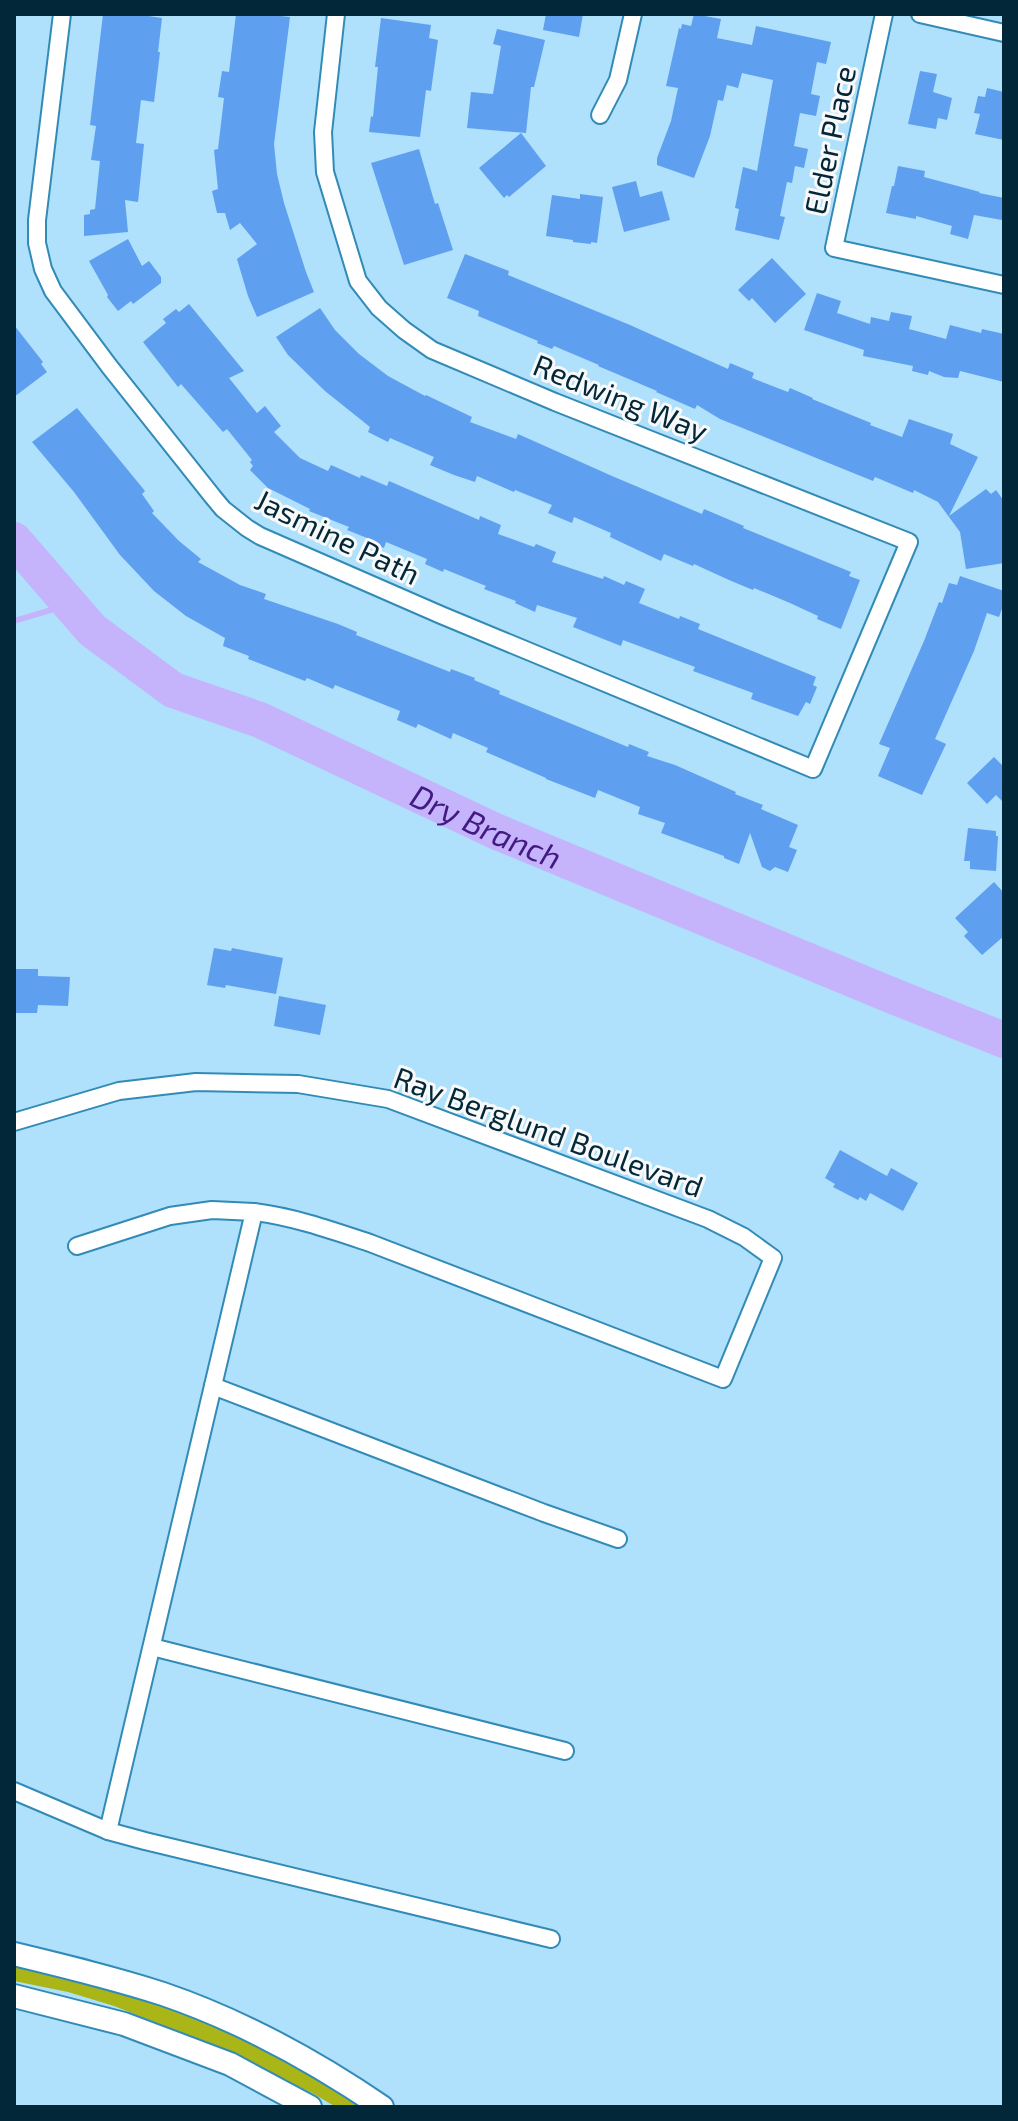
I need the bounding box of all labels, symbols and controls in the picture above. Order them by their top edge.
street label: Elder Place [796,63,862,217]
street label: Redwing Way [529,346,714,448]
street label: Jasmine Path [250,481,426,591]
water label: Dry Branch [405,775,568,876]
street label: Ray Berglund Boulevard [389,1058,709,1204]

